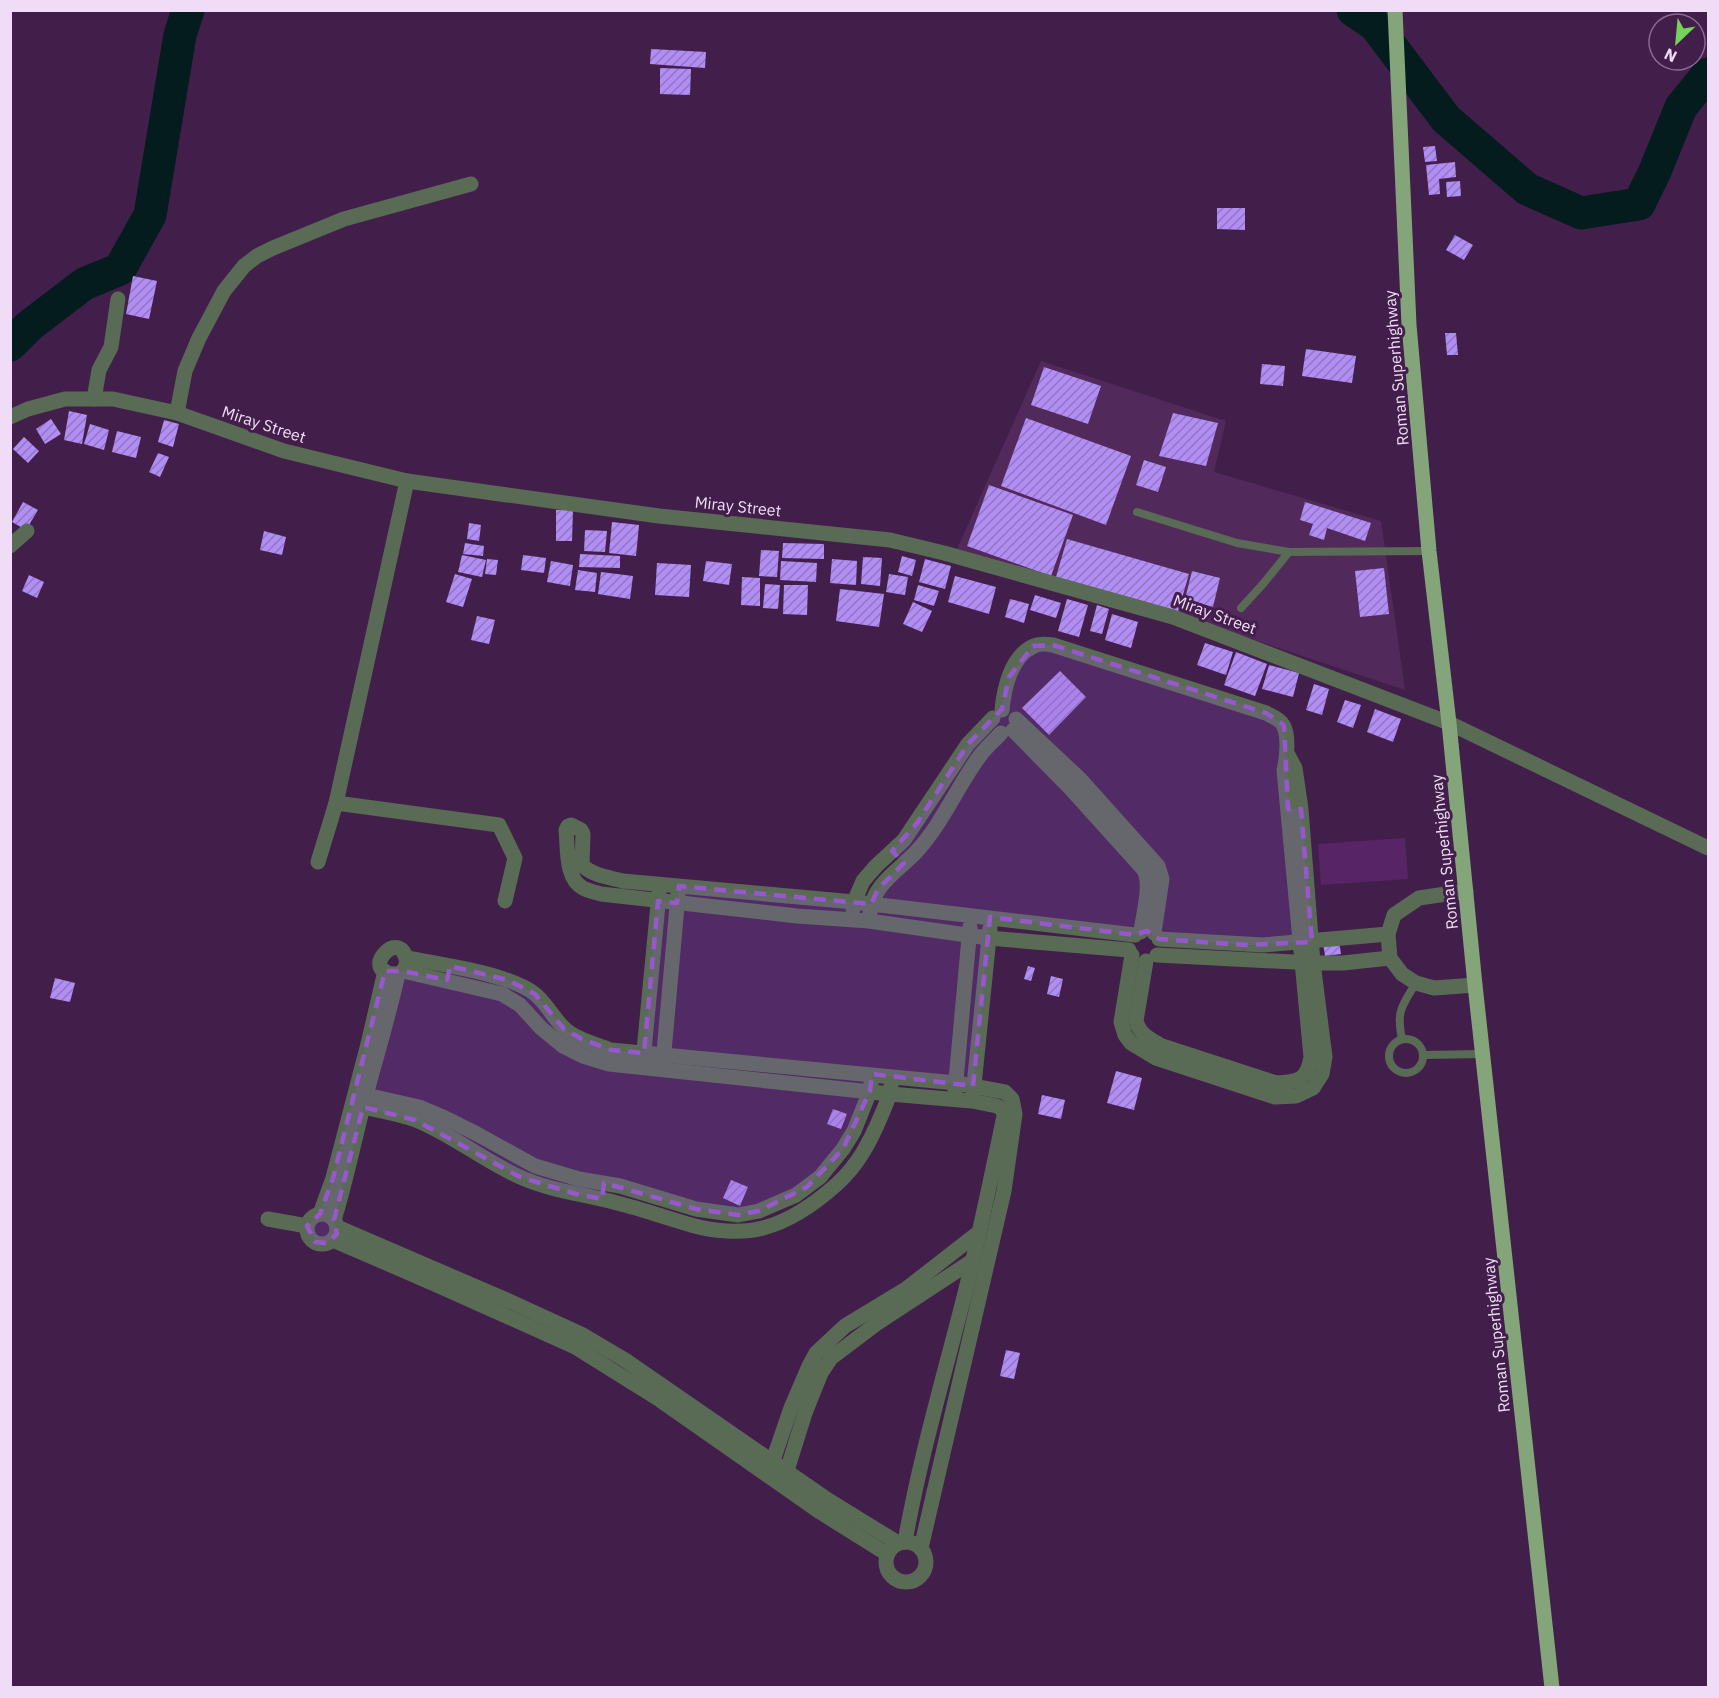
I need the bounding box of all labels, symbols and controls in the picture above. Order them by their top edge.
north arrow [1647,12,1707,72]
text: N [1661,44,1680,67]
street label: Roman Superhighway [1379,290,1413,446]
street label: Miray Street [220,401,308,447]
street label: Miray Street [694,492,782,520]
street label: Miray Street [1171,590,1259,638]
street label: Roman Superhighway [1426,773,1462,931]
street label: Roman Superhighway [1478,1256,1514,1414]

